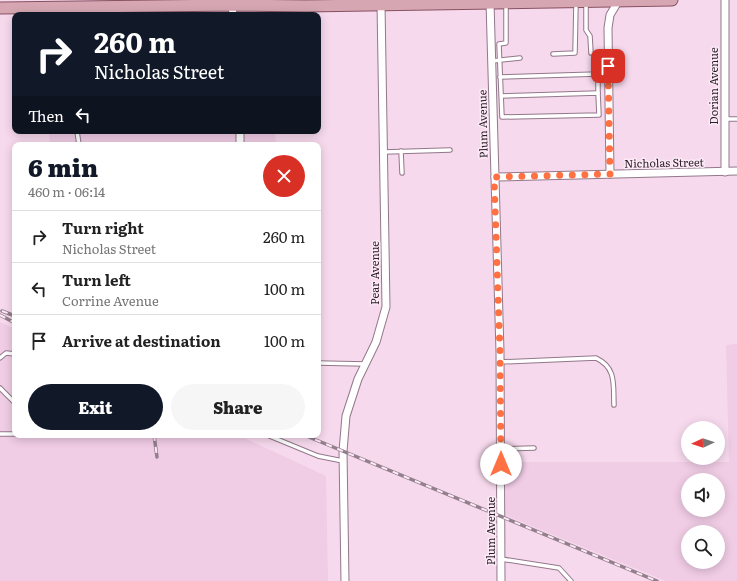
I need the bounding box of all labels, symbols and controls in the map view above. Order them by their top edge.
text: 260 m [94,20,176,62]
icon: right [28,28,80,80]
street label: Dorian Avenue [705,47,721,125]
pin [591,49,625,83]
icon: arrive [597,55,619,77]
text: Nicholas Street [94,58,224,85]
street label: Plum Avenue [473,89,491,158]
text: Then [28,104,64,127]
icon: left [72,104,94,126]
text: 6 min [28,149,98,184]
street label: Nicholas Street [624,153,704,171]
button: close [263,155,305,197]
text: 460 m · 06:14 [28,182,105,201]
text: Turn right [62,216,144,239]
text: 260 m [263,225,305,248]
icon: right [28,226,50,248]
text: Nicholas Street [62,239,156,258]
street label: Pear Avenue [366,241,382,305]
text: Turn left [62,268,131,291]
text: 100 m [264,277,305,300]
icon: left [28,278,50,300]
text: Corrine Avenue [62,291,159,310]
text: Arrive at destination [62,329,221,352]
text: 100 m [264,329,305,352]
icon: arrive [28,330,50,352]
button: Exit [28,384,163,430]
button: Share [171,384,305,430]
north arrow [681,421,725,465]
map controls [681,421,725,569]
position arrow [480,443,522,485]
button: sound [681,473,725,517]
street label: Plum Avenue [482,496,498,565]
button: search [681,525,725,569]

